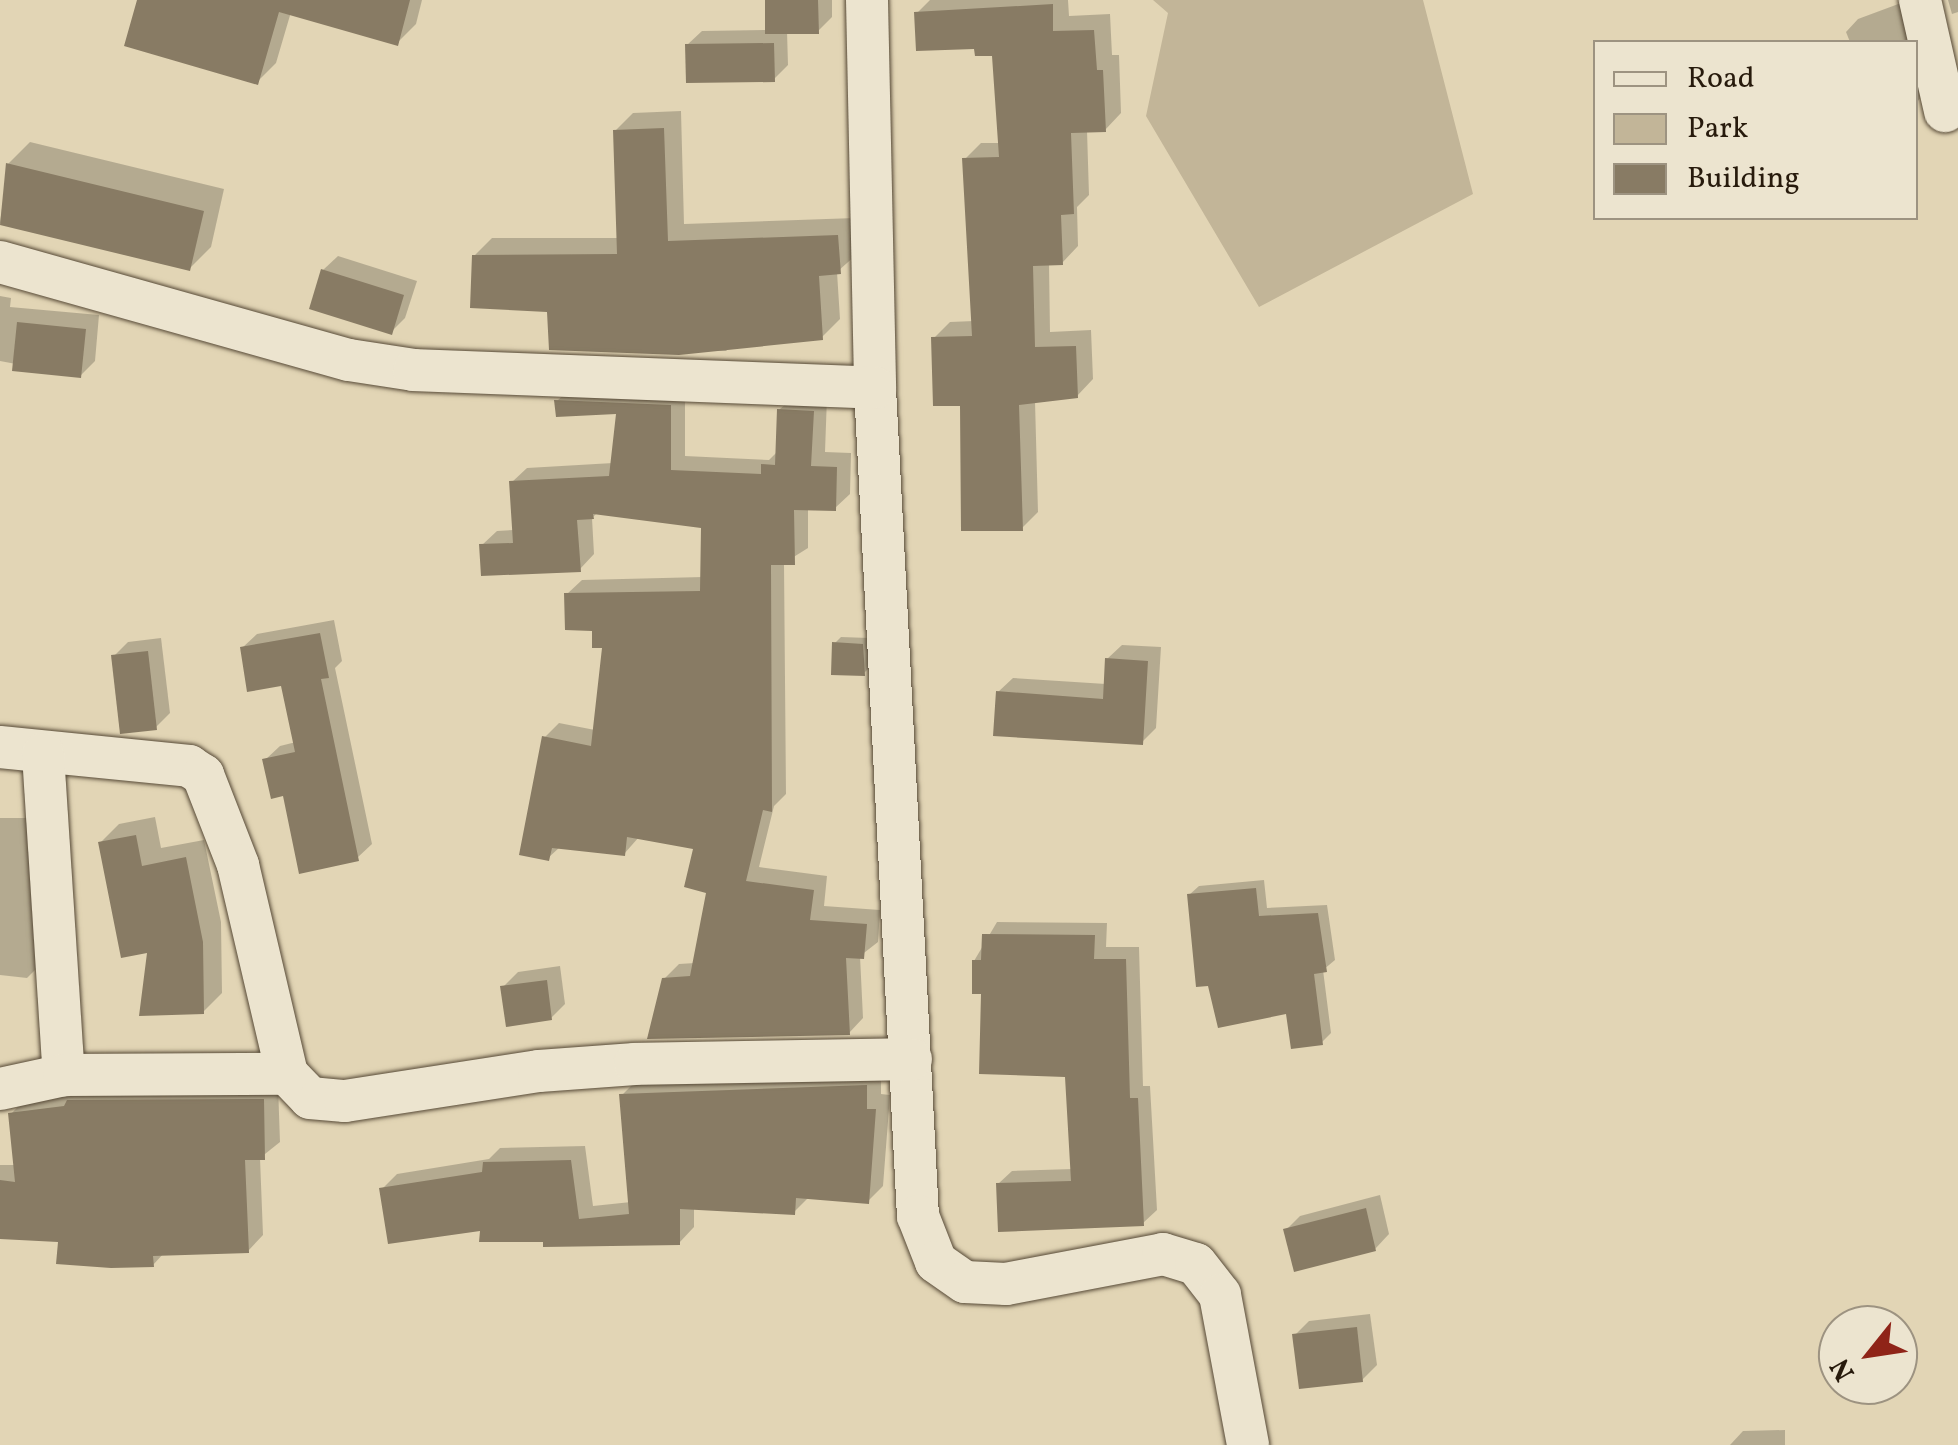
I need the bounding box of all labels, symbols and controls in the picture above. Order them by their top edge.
legend [1593,40,1918,220]
text: Road [1687,58,1755,100]
text: Park [1687,108,1748,150]
text: Building [1687,158,1800,200]
north arrow [1818,1305,1918,1405]
text: N [1821,1351,1865,1388]

